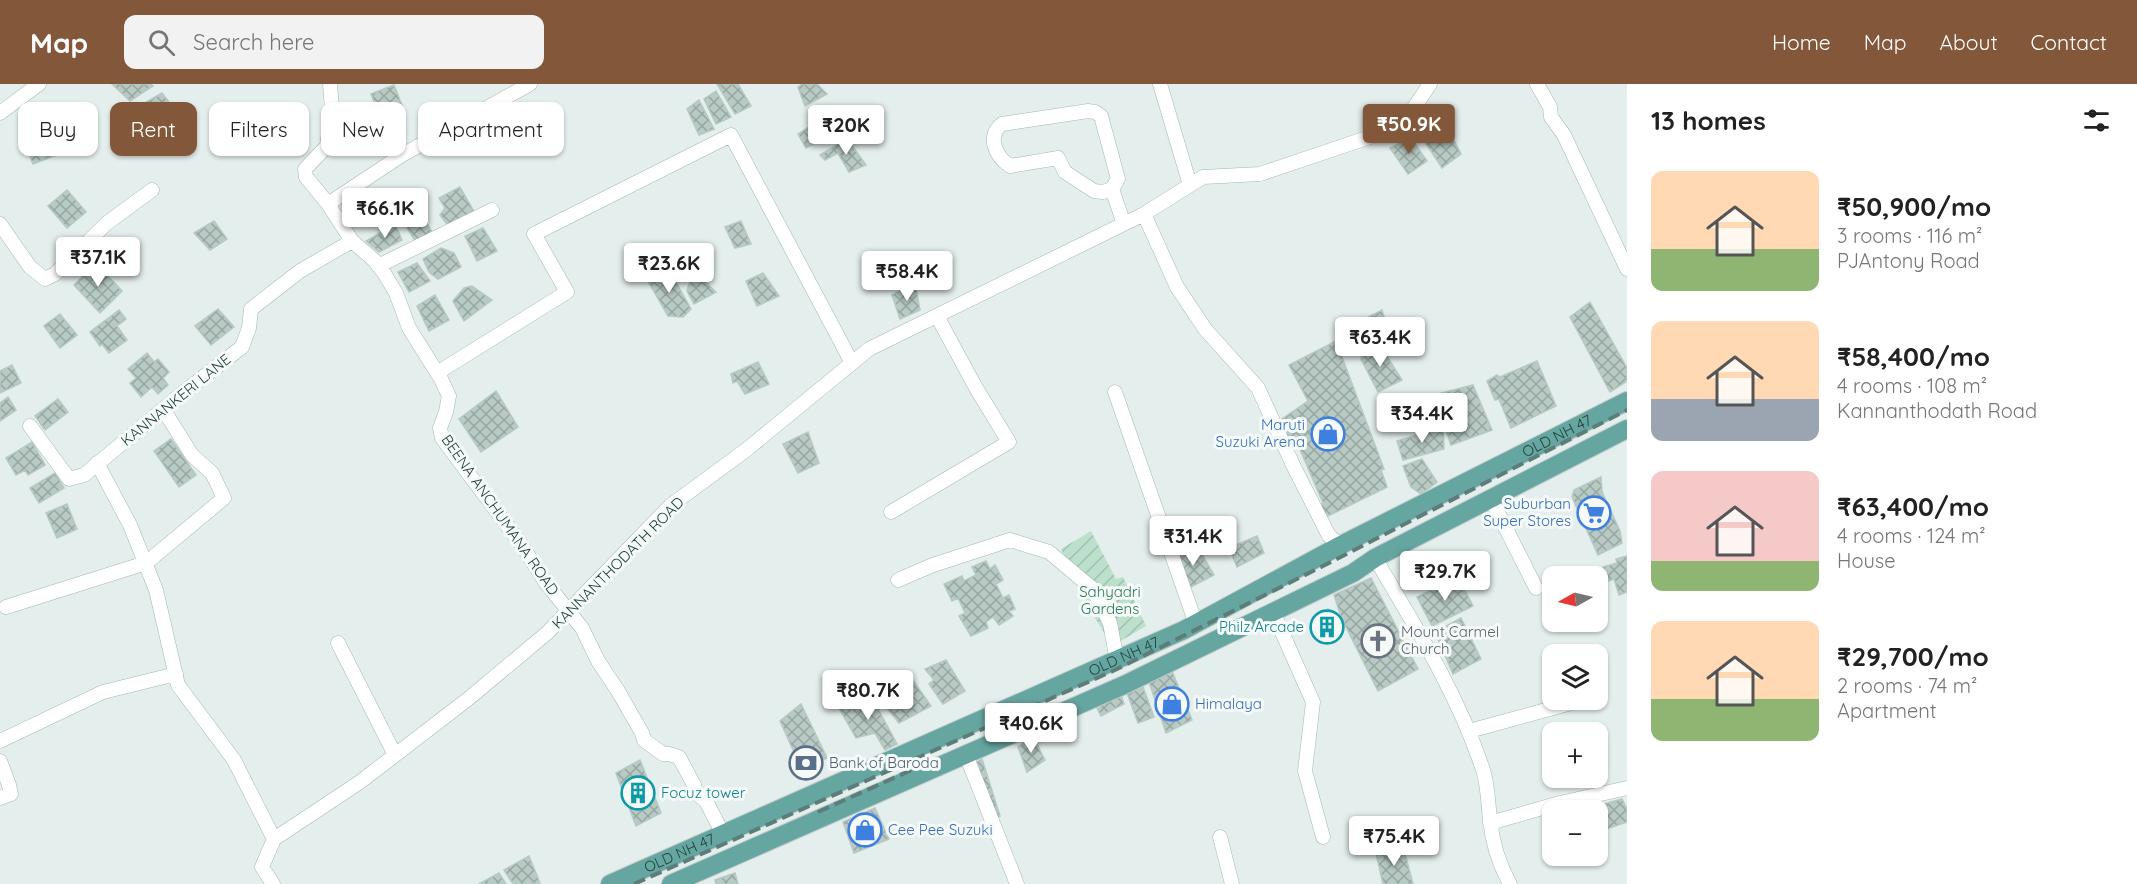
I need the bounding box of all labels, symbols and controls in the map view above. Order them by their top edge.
search box [124,15,544,69]
text: Map [30,25,88,60]
icon: search [145,26,178,59]
text: Search here [193,28,315,56]
text: Home [1772,29,1831,55]
text: Map [1864,29,1907,55]
text: About [1940,29,1998,55]
text: Contact [2031,29,2107,55]
chip: Buy [18,102,98,156]
chip: Rent [110,102,197,156]
chip: Filters [209,102,309,156]
chip: New [321,102,406,156]
chip: Apartment [418,102,564,156]
pin: ₹50.9K [1360,104,1458,155]
text: 13 homes [1651,104,1766,137]
icon: filters [2080,104,2113,137]
pin: ₹20K [810,105,882,156]
text: ₹50.9K [1377,111,1441,136]
text: ₹20K [822,112,870,137]
pin: ₹66.1K [336,188,434,239]
text: ₹50,900/mo [1837,190,1991,223]
text: ₹66.1K [356,195,414,220]
icon: home [1699,195,1771,267]
text: 3 rooms · 116 m² [1837,223,1982,248]
pin: ₹37.1K [49,237,147,288]
pin: ₹23.6K [620,243,718,294]
text: ₹37.1K [70,244,126,269]
text: PJAntony Road [1837,248,1980,273]
text: ₹23.6K [638,250,700,275]
pin: ₹58.4K [858,251,956,302]
text: ₹58.4K [876,258,938,283]
pin: ₹63.4K [1331,317,1429,368]
text: ₹63.4K [1349,324,1411,349]
text: ₹58,400/mo [1837,340,1990,373]
icon: home [1699,345,1771,417]
street label: KANNANKERI LANE [117,349,234,450]
text: 4 rooms · 108 m² [1837,373,1987,398]
pin: ₹34.4K [1373,393,1471,444]
text: Kannanthodath Road [1837,398,2037,423]
text: ₹34.4K [1391,400,1453,425]
street label: OLD NH 47 [1519,410,1595,461]
place label: Maruti Suzuki Arena [1216,415,1305,451]
shop icon: Maruti Suzuki Arena [1310,416,1346,452]
street label: BEENA ANCHUMANA ROAD [438,431,563,599]
text: ₹63,400/mo [1837,490,1989,523]
street label: KANNANTHODATH ROAD [548,492,688,633]
place label: Suburban Super Stores [1483,494,1571,530]
supermarket icon: Suburban Super Stores [1576,495,1612,531]
icon: home [1699,495,1771,567]
pin: ₹31.4K [1144,516,1242,567]
text: ₹31.4K [1164,523,1222,548]
text: 4 rooms · 124 m² [1837,523,1986,548]
text: House [1837,548,1896,573]
pin: ₹29.7K [1396,551,1494,602]
text: ₹29.7K [1414,558,1476,583]
north arrow [1542,566,1608,632]
map controls [1542,566,1608,866]
park label: Sahyadri Gardens [1079,582,1141,618]
building icon: Philz Arcade [1309,609,1345,645]
place label: Philz Arcade [1219,617,1304,636]
place label: Mount Carmel Church [1401,622,1499,658]
church icon: Mount Carmel Church [1360,623,1396,659]
street label: OLD NH 47 [1085,632,1162,680]
text: ₹29,700/mo [1837,640,1989,673]
button: layers [1542,644,1608,710]
icon: home [1699,645,1771,717]
pin: ₹80.7K [819,670,917,721]
text: 2 rooms · 74 m² [1837,673,1977,698]
text: ₹80.7K [836,677,900,702]
shop icon: Himalaya [1154,686,1190,722]
place label: Himalaya [1195,694,1262,713]
text: Apartment [1837,698,1937,723]
pin: ₹40.6K [982,703,1080,754]
text: ₹40.6K [999,710,1063,735]
button: + [1542,722,1608,788]
bank icon: Bank of Baroda [788,745,824,781]
place label: Bank of Baroda [829,753,939,772]
building icon: Focuz tower [620,775,656,811]
place label: Focuz tower [661,783,746,802]
button: − [1542,800,1608,866]
shop icon: Cee Pee Suzuki [847,812,883,848]
pin: ₹75.4K [1345,816,1443,867]
place label: Cee Pee Suzuki [888,820,993,839]
text: ₹75.4K [1363,823,1425,848]
street label: OLD NH 47 [641,829,718,877]

